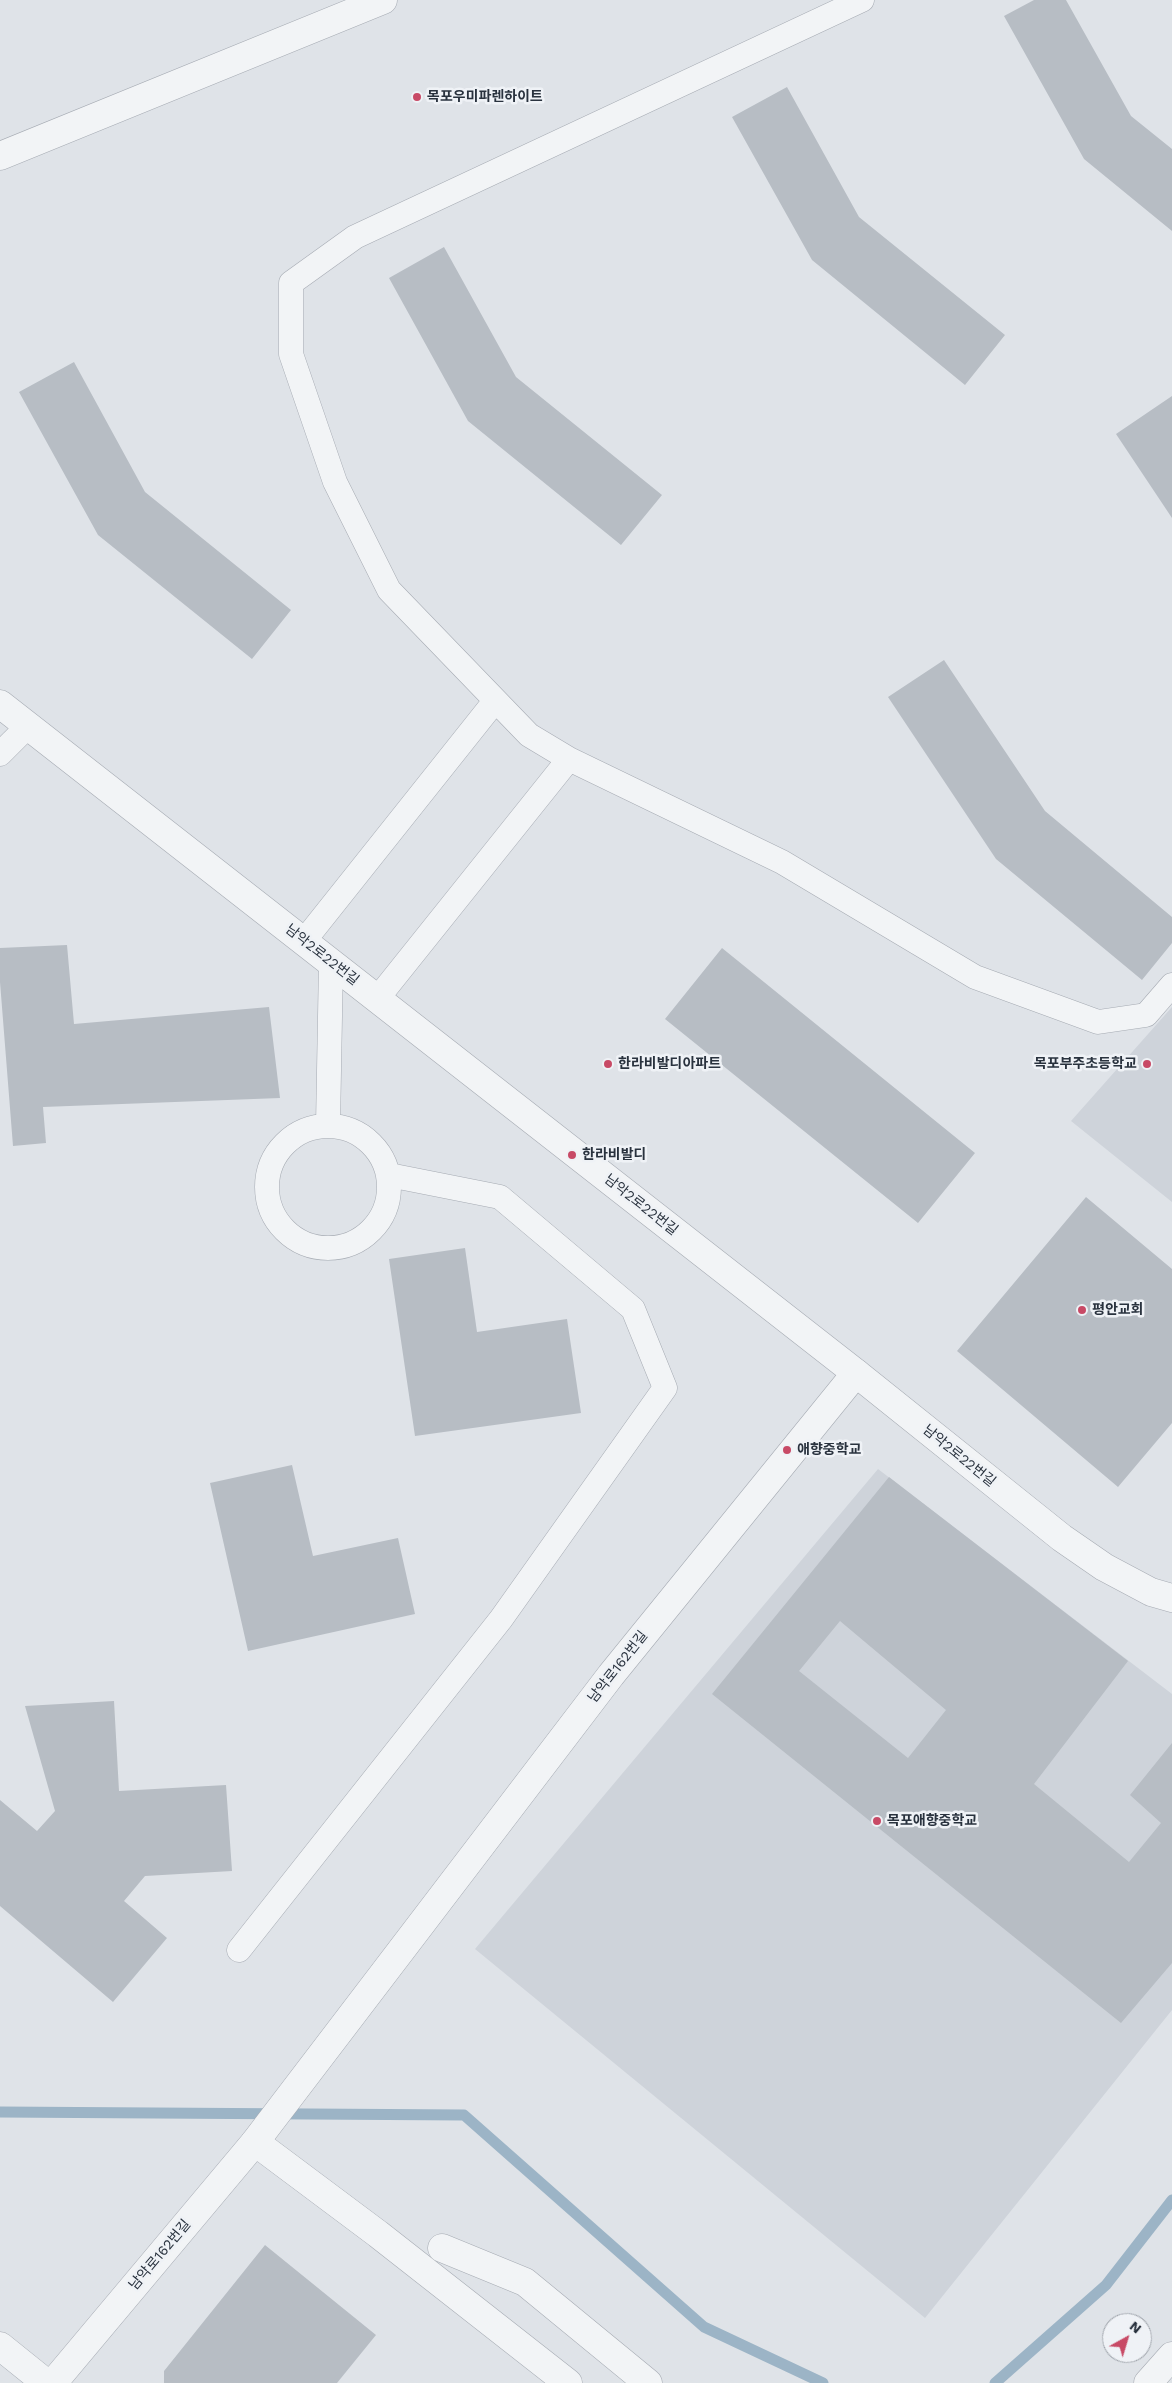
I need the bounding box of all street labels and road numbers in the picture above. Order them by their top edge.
street label: 남악2로22번길 [282,921,362,989]
street label: 남악2로22번길 [601,1171,681,1239]
street label: 남악2로22번길 [919,1422,999,1490]
street label: 남악로162번길 [585,1628,651,1706]
street label: 남악로162번길 [126,2216,194,2294]

